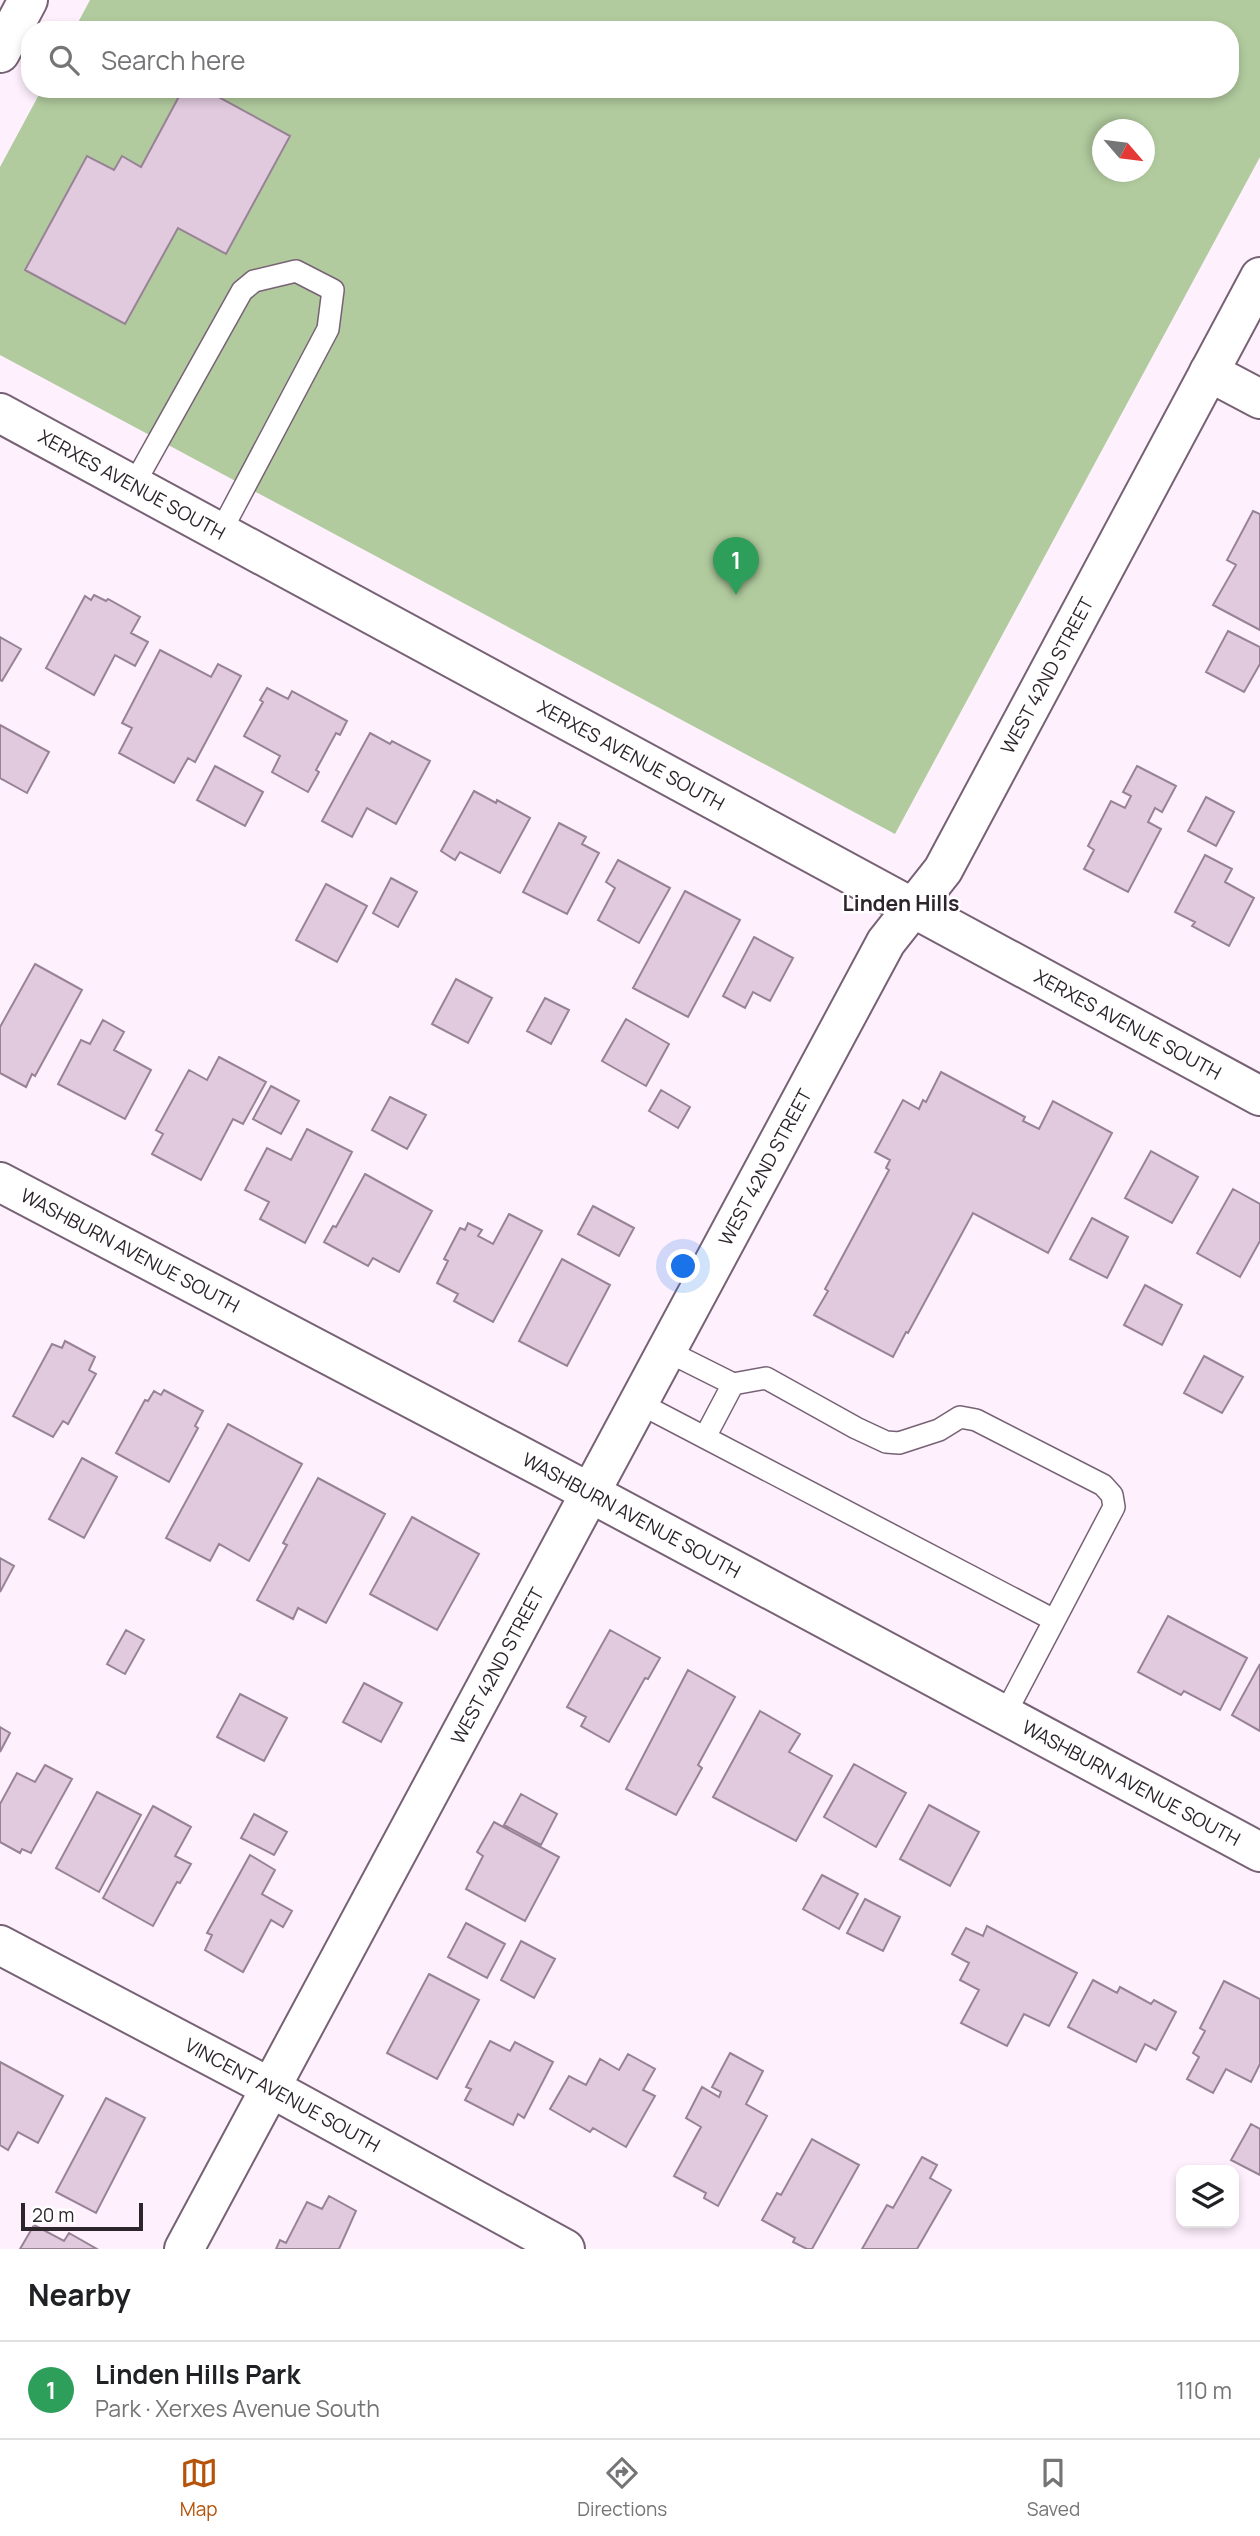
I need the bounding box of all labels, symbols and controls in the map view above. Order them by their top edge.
search box [21,21,1239,98]
icon: search [45,41,83,79]
text: Search here [101,42,246,78]
north arrow [1092,119,1155,182]
street label: XERXES AVENUE SOUTH [34,423,230,546]
pin: 1 [713,537,759,595]
street label: WEST 42ND STREET [994,592,1100,758]
street label: XERXES AVENUE SOUTH [533,694,729,816]
district label: Linden Hills [843,889,959,917]
street label: XERXES AVENUE SOUTH [1030,963,1226,1086]
street label: WEST 42ND STREET [712,1084,818,1250]
street label: WASHBURN AVENUE SOUTH [16,1182,244,1319]
your location [666,1249,700,1283]
street label: WASHBURN AVENUE SOUTH [518,1446,745,1584]
street label: WEST 42ND STREET [445,1582,550,1749]
street label: WASHBURN AVENUE SOUTH [1018,1714,1245,1852]
street label: VINCENT AVENUE SOUTH [180,2032,385,2158]
map controls [1176,2165,1239,2228]
button: layers [1176,2165,1239,2228]
scale bar [21,2200,144,2232]
text: 20 m [32,2202,74,2228]
text: Nearby [28,2274,131,2315]
text: Linden Hills Park [95,2356,301,2392]
text: 1 [46,2374,56,2406]
text: 110 m [1176,2374,1232,2406]
text: Park · Xerxes Avenue South [95,2392,380,2424]
tab: Map [180,2454,218,2522]
tab: Directions [577,2454,667,2522]
tab: Saved [1027,2454,1080,2522]

